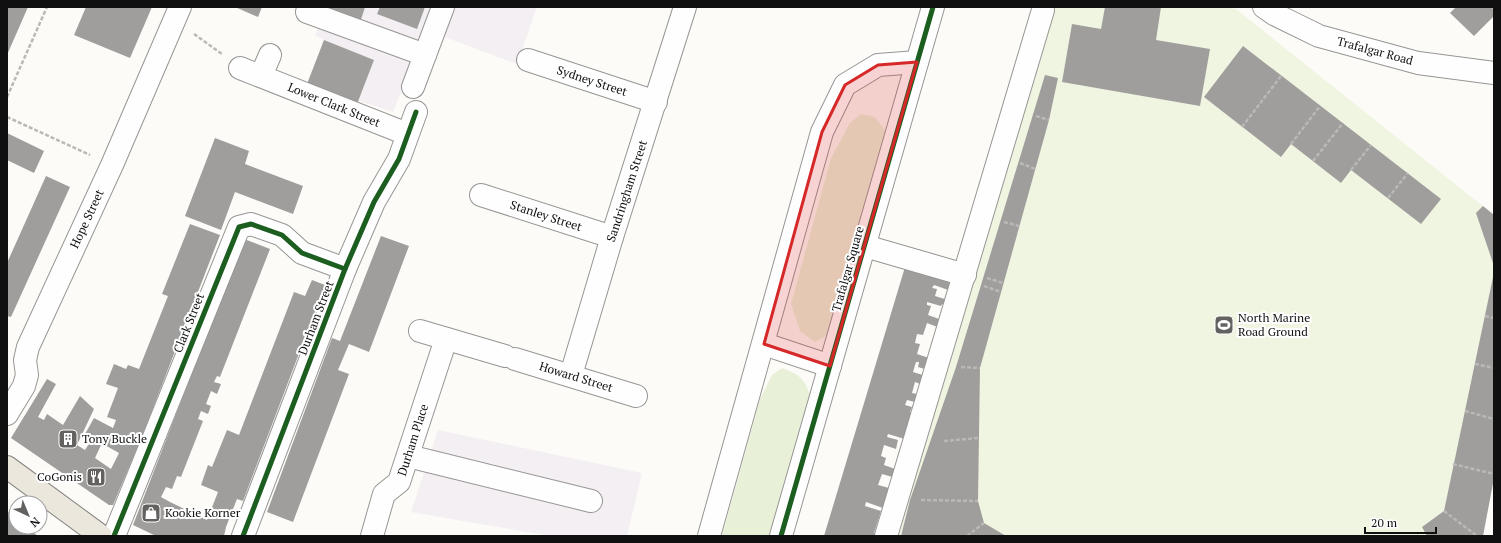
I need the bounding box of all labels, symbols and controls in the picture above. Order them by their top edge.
street label: Trafalgar Road [1335,33,1415,68]
street label: Sydney Street [555,62,630,99]
street label: Lower Clark Street [286,79,383,130]
street label: Sandringham Street [603,137,650,244]
street label: Hope Street [66,187,107,251]
street label: Stanley Street [508,197,584,234]
street label: Trafalgar Square [828,224,867,313]
street label: Durham Street [294,278,337,357]
street label: Clark Street [170,290,208,355]
place label: North Marine Road Ground [1238,310,1310,339]
sports icon: North Marine Road Ground [1213,314,1235,336]
street label: Howard Street [538,358,615,395]
street label: Durham Place [394,402,431,478]
building icon: Tony Buckle [57,428,79,450]
place label: Tony Buckle [82,431,147,446]
restaurant icon: CoGonis [85,466,107,488]
place label: CoGonis [37,469,82,484]
north arrow [8,495,48,535]
shop icon: Kookie Korner [140,502,162,524]
place label: Kookie Korner [165,505,241,520]
scale bar [1365,509,1436,535]
text: N [27,514,43,531]
text: 20 m [1371,515,1398,530]

